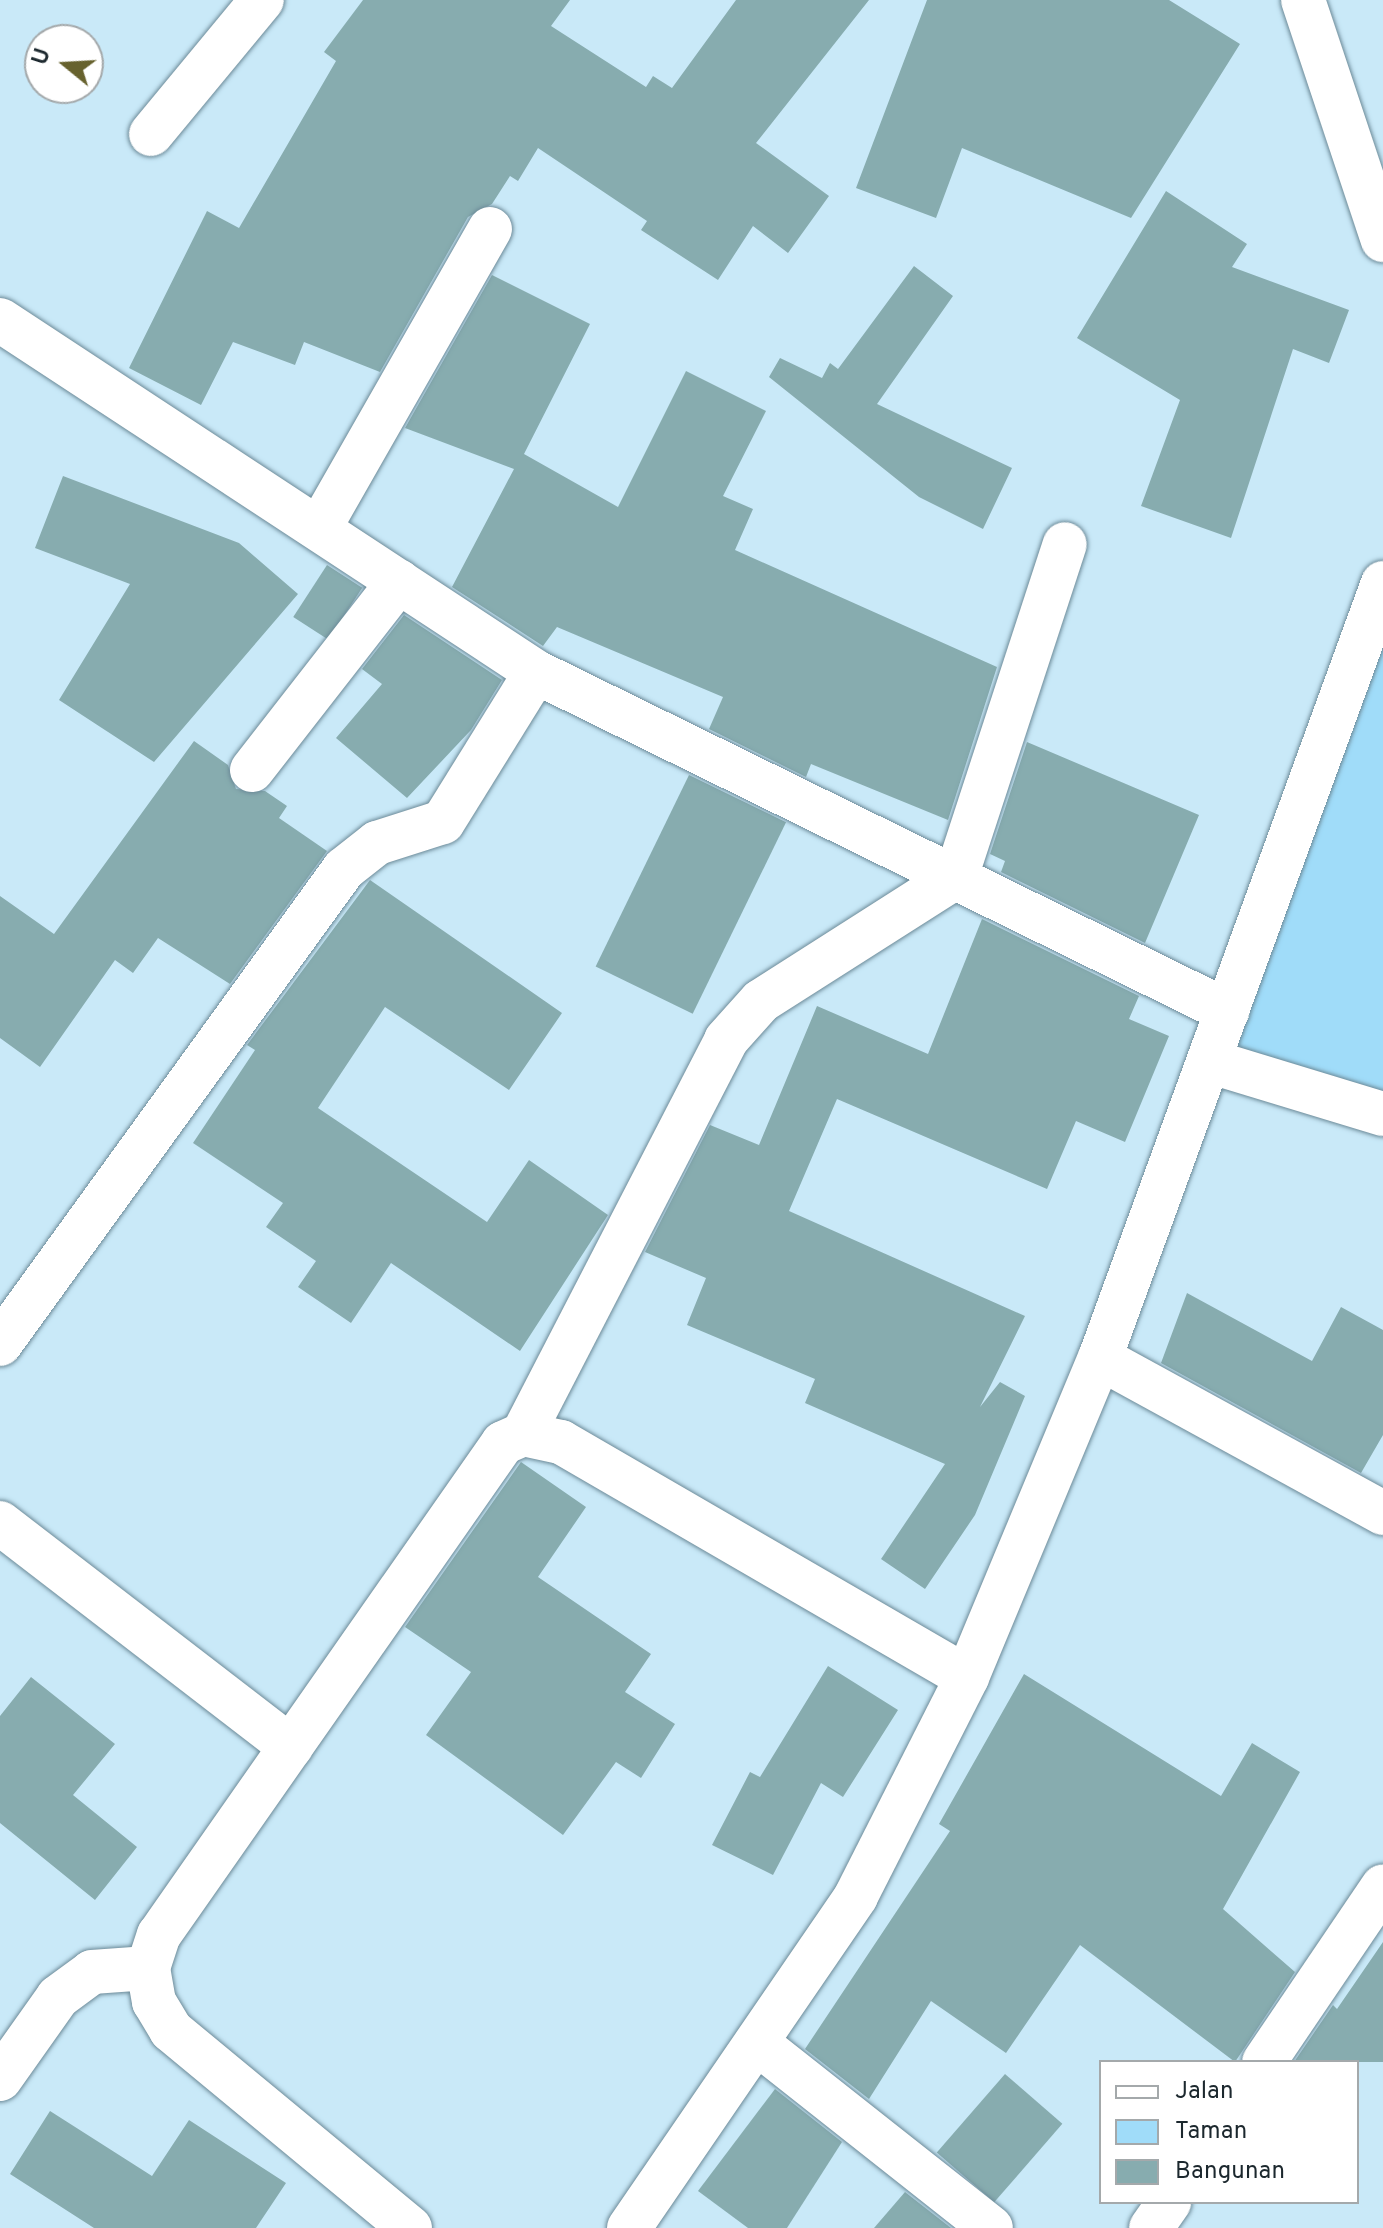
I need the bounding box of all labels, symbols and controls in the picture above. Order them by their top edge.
north arrow [24,24,104,104]
text: U [27,45,58,69]
legend [1099,2060,1359,2204]
text: Jalan [1175,2077,1233,2107]
text: Taman [1175,2117,1247,2147]
text: Bangunan [1175,2157,1285,2187]

